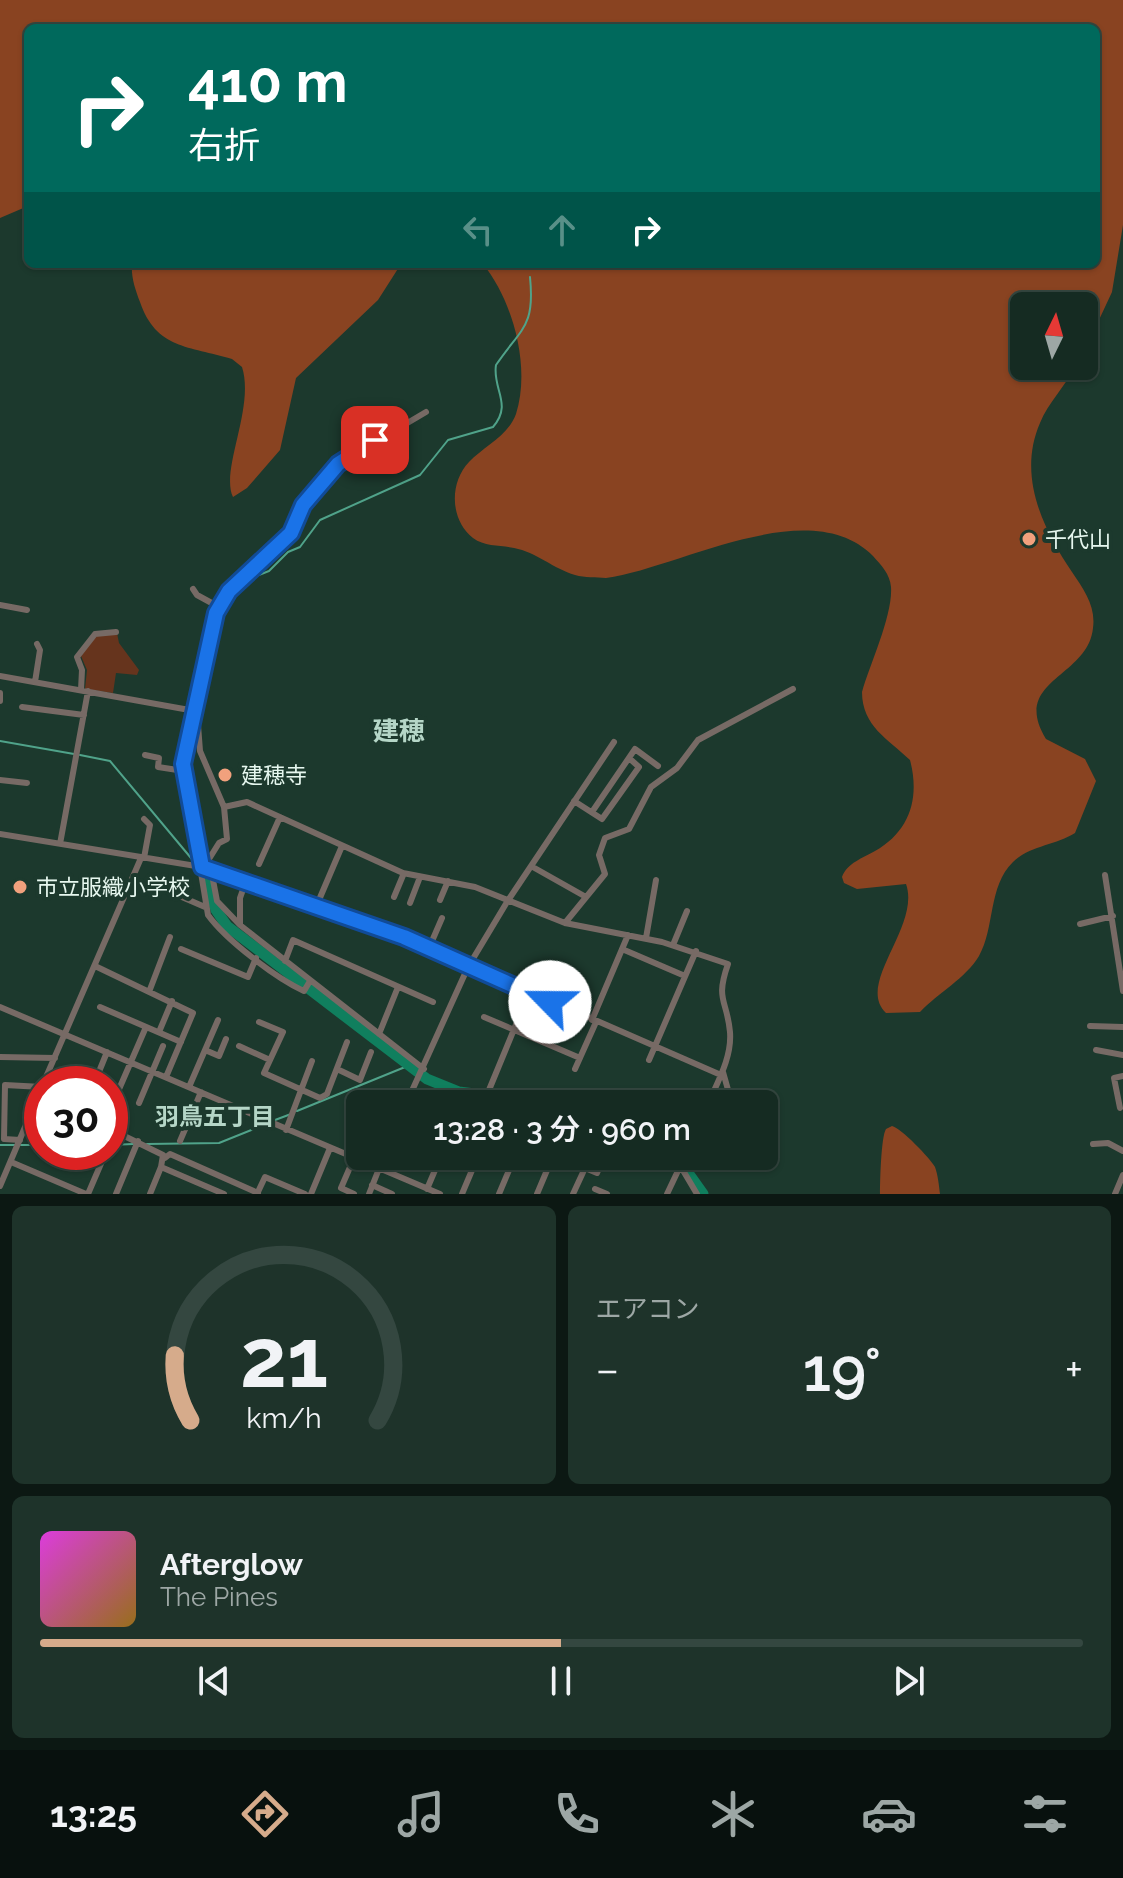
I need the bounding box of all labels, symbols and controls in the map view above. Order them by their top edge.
text: 410 m [188,49,348,115]
icon: right [56,56,160,160]
text: 右折 [188,124,260,166]
icon: left [456,208,500,252]
icon: ahead [540,208,584,252]
icon: right [624,208,668,252]
north arrow [1010,292,1098,380]
map controls [1010,292,1098,380]
pin [341,406,409,474]
icon: arrive [353,418,397,462]
place label: 千代山 [1045,526,1111,552]
marker: 千代山 [1020,530,1038,548]
district label: 建穂 [373,716,425,746]
place label: 建穂寺 [241,762,307,788]
marker: 建穂寺 [216,766,234,784]
place label: 市立服織小学校 [36,874,190,900]
marker: 市立服織小学校 [11,878,29,896]
position arrow [508,960,592,1044]
speed limit sign: 30 [24,1066,128,1170]
district label: 羽鳥五丁目 [155,1102,275,1131]
text: 13:28 · 3 分 · 960 m [433,1112,691,1147]
text: エアコン [596,1294,700,1324]
text: 21 [240,1309,328,1406]
text: 19° [803,1335,881,1405]
text: − [596,1344,619,1395]
text: + [1065,1344,1083,1395]
text: km/h [246,1401,321,1435]
text: Afterglow [160,1547,303,1582]
text: The Pines [160,1582,278,1612]
icon: previous [192,1659,236,1703]
icon: pause [539,1659,583,1703]
icon: next [887,1659,931,1703]
icon: directions [237,1786,293,1842]
icon: music [393,1786,449,1842]
icon: phone [549,1786,605,1842]
icon: climate [705,1786,761,1842]
icon: car [861,1786,917,1842]
icon: filters [1017,1786,1073,1842]
text: 13:25 [50,1793,137,1835]

